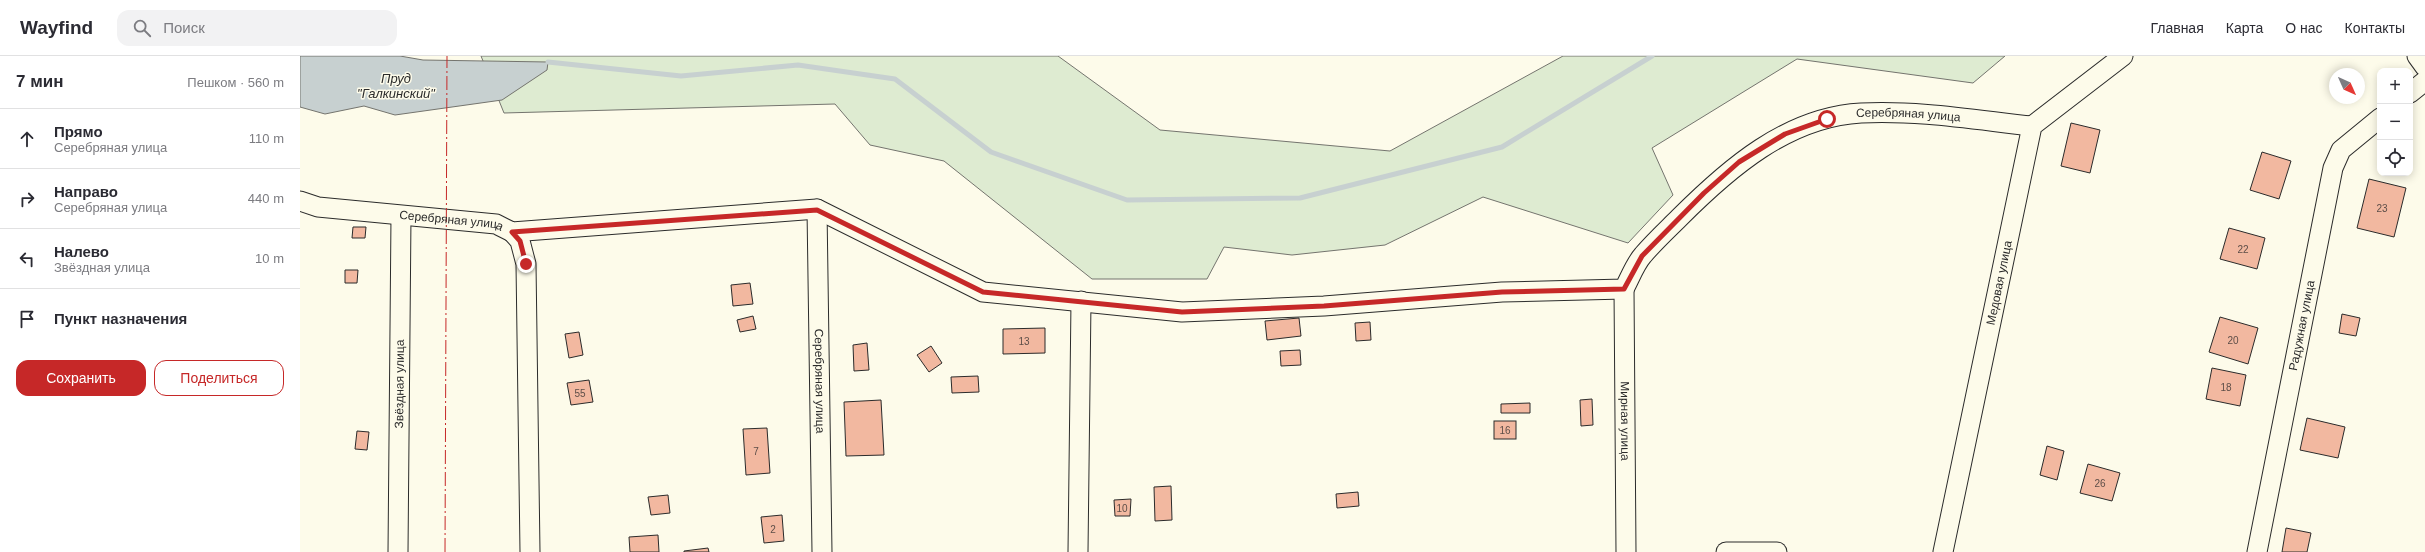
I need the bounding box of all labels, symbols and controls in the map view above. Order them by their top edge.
search box [117,10,397,46]
text: Wayfind [20,17,93,38]
icon: search [131,17,153,39]
text: Поиск [163,19,205,36]
text: Главная [2150,20,2204,36]
text: Карта [2226,20,2263,36]
text: О нас [2285,20,2323,36]
text: Контакты [2345,20,2405,36]
north arrow [2329,68,2365,104]
map controls [2377,68,2413,176]
button: + [2377,68,2413,104]
water label: Пруд "Галкинский" [357,71,436,101]
text: 7 мин [16,72,63,91]
text: Пешком · 560 m [187,75,284,90]
button: − [2377,104,2413,140]
street label: Серебряная улица [1856,105,1962,125]
route start [1818,110,1836,128]
text: Прямо [54,123,103,140]
icon: ahead [16,128,38,150]
text: 110 m [249,131,284,146]
text: Серебряная улица [54,140,167,155]
button: locate [2377,140,2413,176]
text: Направо [54,183,118,200]
icon: right [16,188,38,210]
text: 440 m [248,191,284,206]
text: Серебряная улица [54,200,167,215]
house number: 23 [2376,203,2388,214]
street label: Серебряная улица [399,208,506,234]
street label: Медовая улица [1984,239,2015,326]
text: Налево [54,243,109,260]
house number: 22 [2237,244,2249,255]
icon: left [16,248,38,270]
text: 10 m [255,251,284,266]
route end [517,255,535,273]
text: Звёздная улица [54,260,150,275]
street label: Радужная улица [2286,279,2318,372]
icon: arrive [16,308,38,330]
text: Пункт назначения [54,310,187,327]
street label: Серебряная улица [812,329,827,434]
house number: 20 [2227,335,2239,346]
house number: 13 [1018,336,1030,347]
street label: Звёздная улица [392,339,407,428]
button: Сохранить [16,360,146,396]
button: Поделиться [154,360,284,396]
street label: Мирная улица [1618,381,1632,461]
house number: 18 [2220,382,2232,393]
house number: 55 [574,388,586,399]
house number: 16 [1499,425,1511,436]
house number: 7 [753,446,759,457]
house number: 26 [2094,478,2106,489]
house number: 10 [1116,503,1128,514]
house number: 2 [770,524,776,535]

